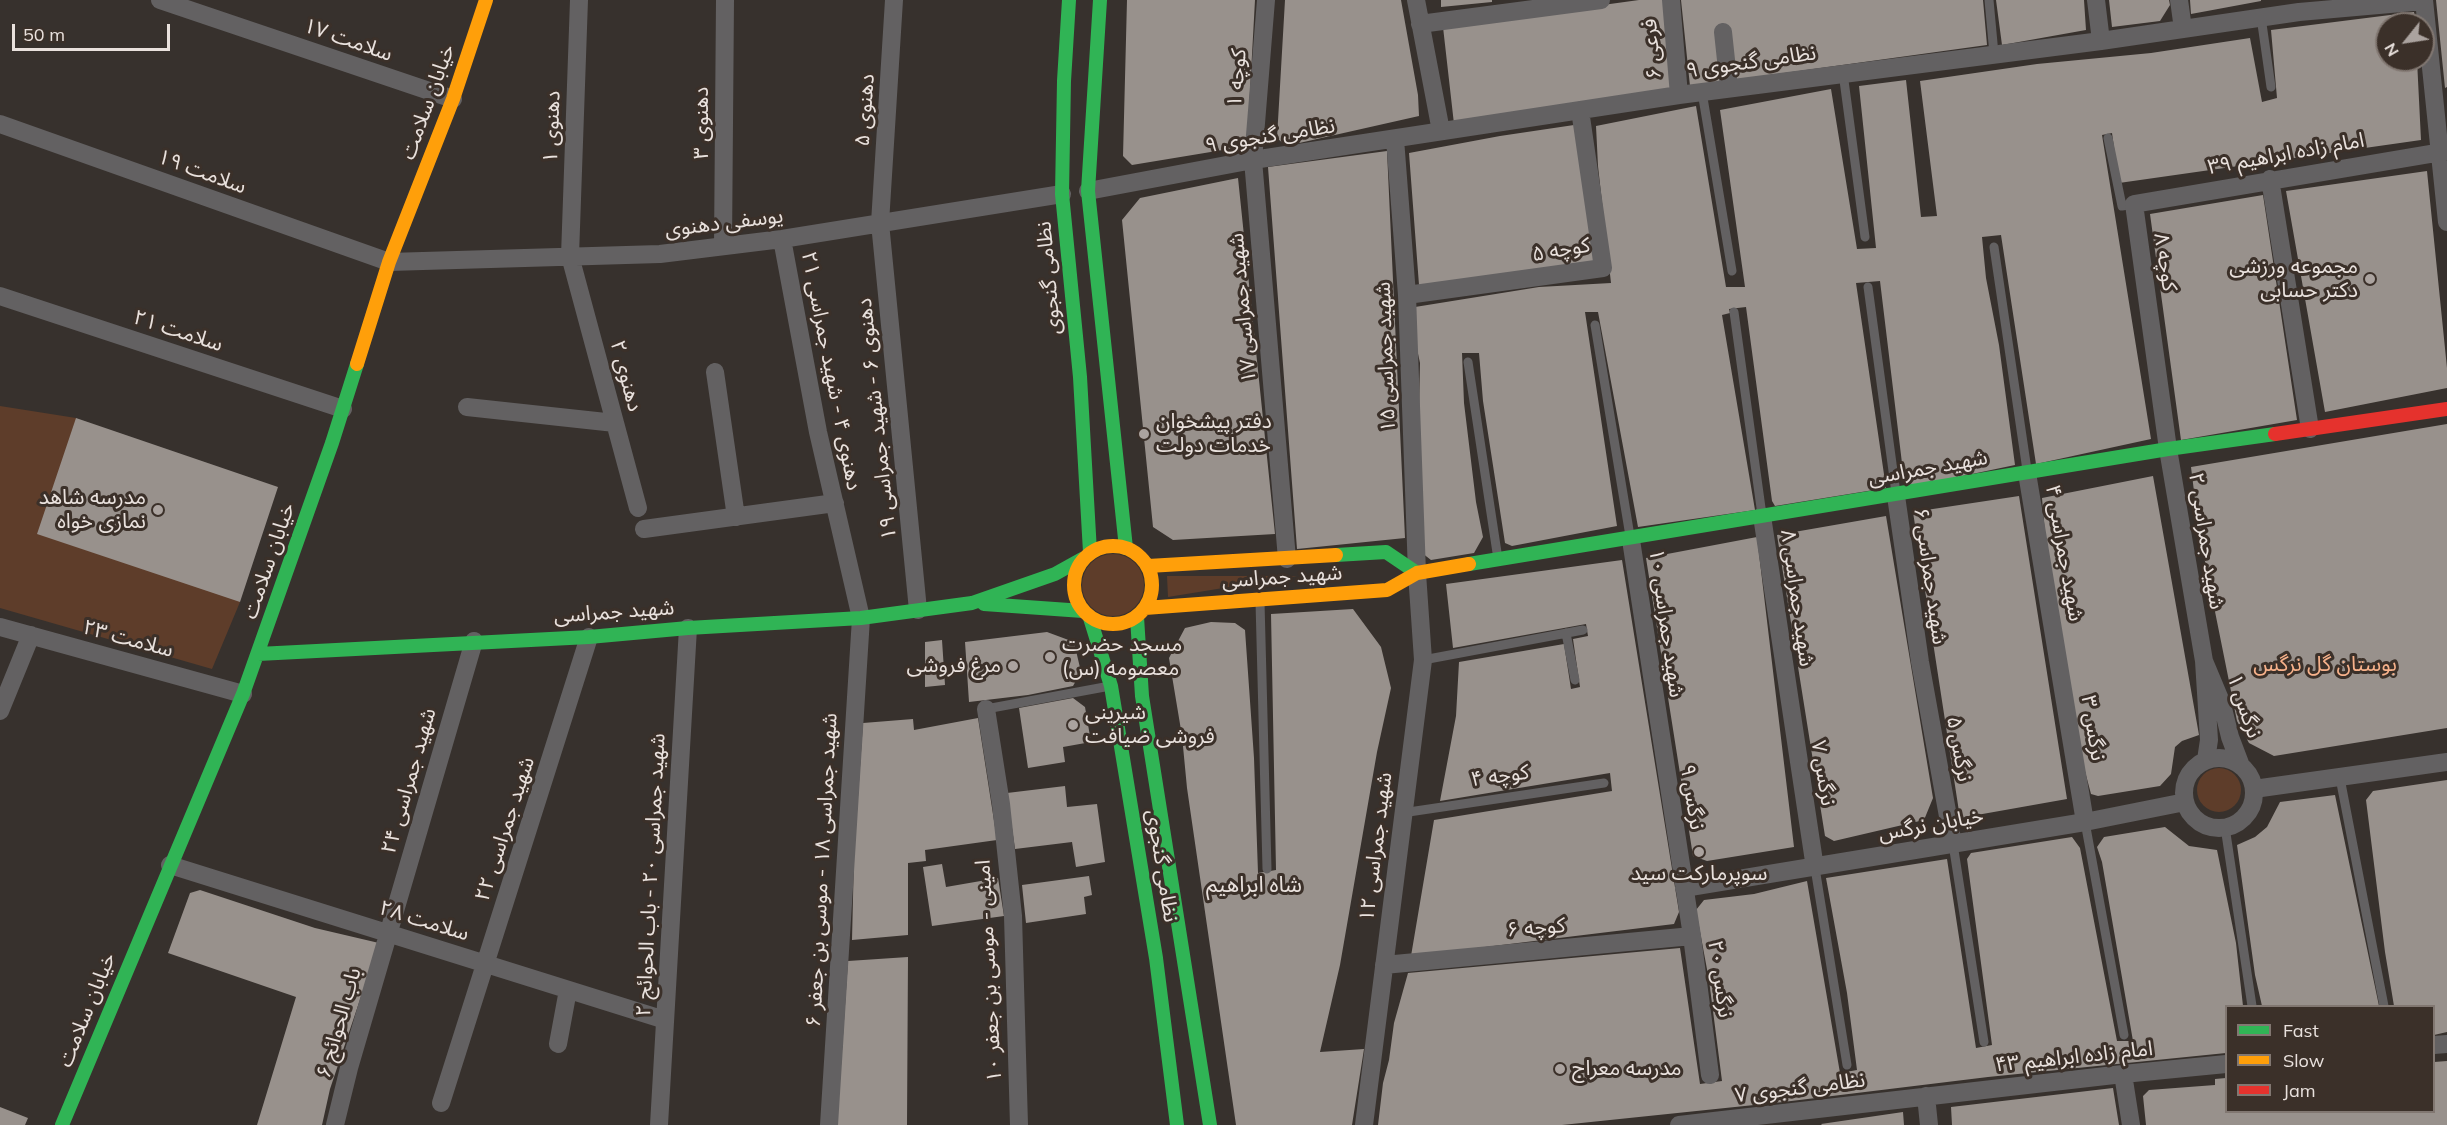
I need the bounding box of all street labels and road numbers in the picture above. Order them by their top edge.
street label: سلامت ۱۷ [300,13,396,67]
street label: فرعی ۶ [1637,18,1667,80]
street label: نظامی گنجوی ۹ [1684,40,1818,84]
street label: خیابان سلامت [395,41,461,163]
street label: کوچه ۱ [1222,48,1252,108]
street label: دهنوی ۵ [850,73,880,147]
street label: دهنوی ۳ [689,87,715,159]
street label: دهنوی ۱ [538,90,566,164]
street label: نظامی گنجوی ۹ [1203,113,1337,159]
street label: امام زاده ابراهیم ۳۹ [2206,128,2366,180]
street label: سلامت ۱۹ [154,144,250,200]
street label: یوسفی دهنوی [663,203,785,243]
street label: نظامی گنجوی [1031,220,1067,336]
street label: کوچه ۸ [2148,231,2182,293]
street label: شهید جمراسی ۱۷ [1224,232,1262,384]
street label: کوچه ۵ [1530,233,1592,267]
street label: دهنوی ۴ - شهید جمراسی ۲۱ [795,249,867,493]
street label: شهید جمراسی ۱۵ [1371,281,1401,433]
street label: دهنوی ۶ - شهید جمراسی ۱۹ [852,297,902,541]
street label: سلامت ۲۱ [130,305,226,357]
street label: دهنوی ۲ [604,338,648,414]
street label: شهید جمراسی [1866,445,1990,491]
street label: شهید جمراسی ۲ [2183,471,2229,611]
street label: شهید جمراسی ۴ [2040,483,2088,623]
street label: خیابان سلامت [237,500,301,622]
street label: شهید جمراسی ۶ [1908,506,1952,646]
street label: شهید جمراسی ۸ [1775,528,1819,668]
street label: شهید جمراسی ۱۰ [1643,547,1689,699]
street label: شهید جمراسی [1221,560,1343,594]
street label: شهید جمراسی [553,595,675,629]
street label: سلامت ۲۳ [80,615,176,663]
street label: نرگس ۱ [2221,671,2267,741]
street label: نرگس ۳ [2075,693,2111,763]
street label: شهید جمراسی ۲۴ [376,705,442,857]
street label: شهید جمراسی ۱۸ - موسی بن جعفر ۶ [801,712,843,1028]
street label: نرگس ۵ [1941,714,1977,784]
street label: شهید جمراسی ۲۰ - باب الحوائج ۲ [631,733,671,1017]
street label: نرگس ۷ [1805,738,1841,808]
street label: شهید جمراسی ۲۲ [470,754,540,904]
street label: کوچه ۴ [1469,759,1531,793]
street label: نرگس ۹ [1674,762,1710,832]
street label: شهید جمراسی ۱۲ [1354,771,1398,923]
street label: خیابان نرگس [1876,803,1986,847]
street label: نظامی گنجوی [1141,808,1183,924]
street label: امینی - موسی بن جعفر ۱۰ [971,859,1007,1083]
street label: سلامت ۲۸ [376,895,472,947]
street label: کوچه ۶ [1506,913,1566,943]
street label: نرگس ۲۰ [1702,939,1738,1019]
street label: خیابان سلامت [53,949,121,1071]
street label: باب الحوائج ۶ [311,965,367,1081]
street label: امام زاده ابراهیم ۴۳ [1994,1036,2154,1078]
street label: نظامی گنجوی ۷ [1733,1067,1867,1109]

